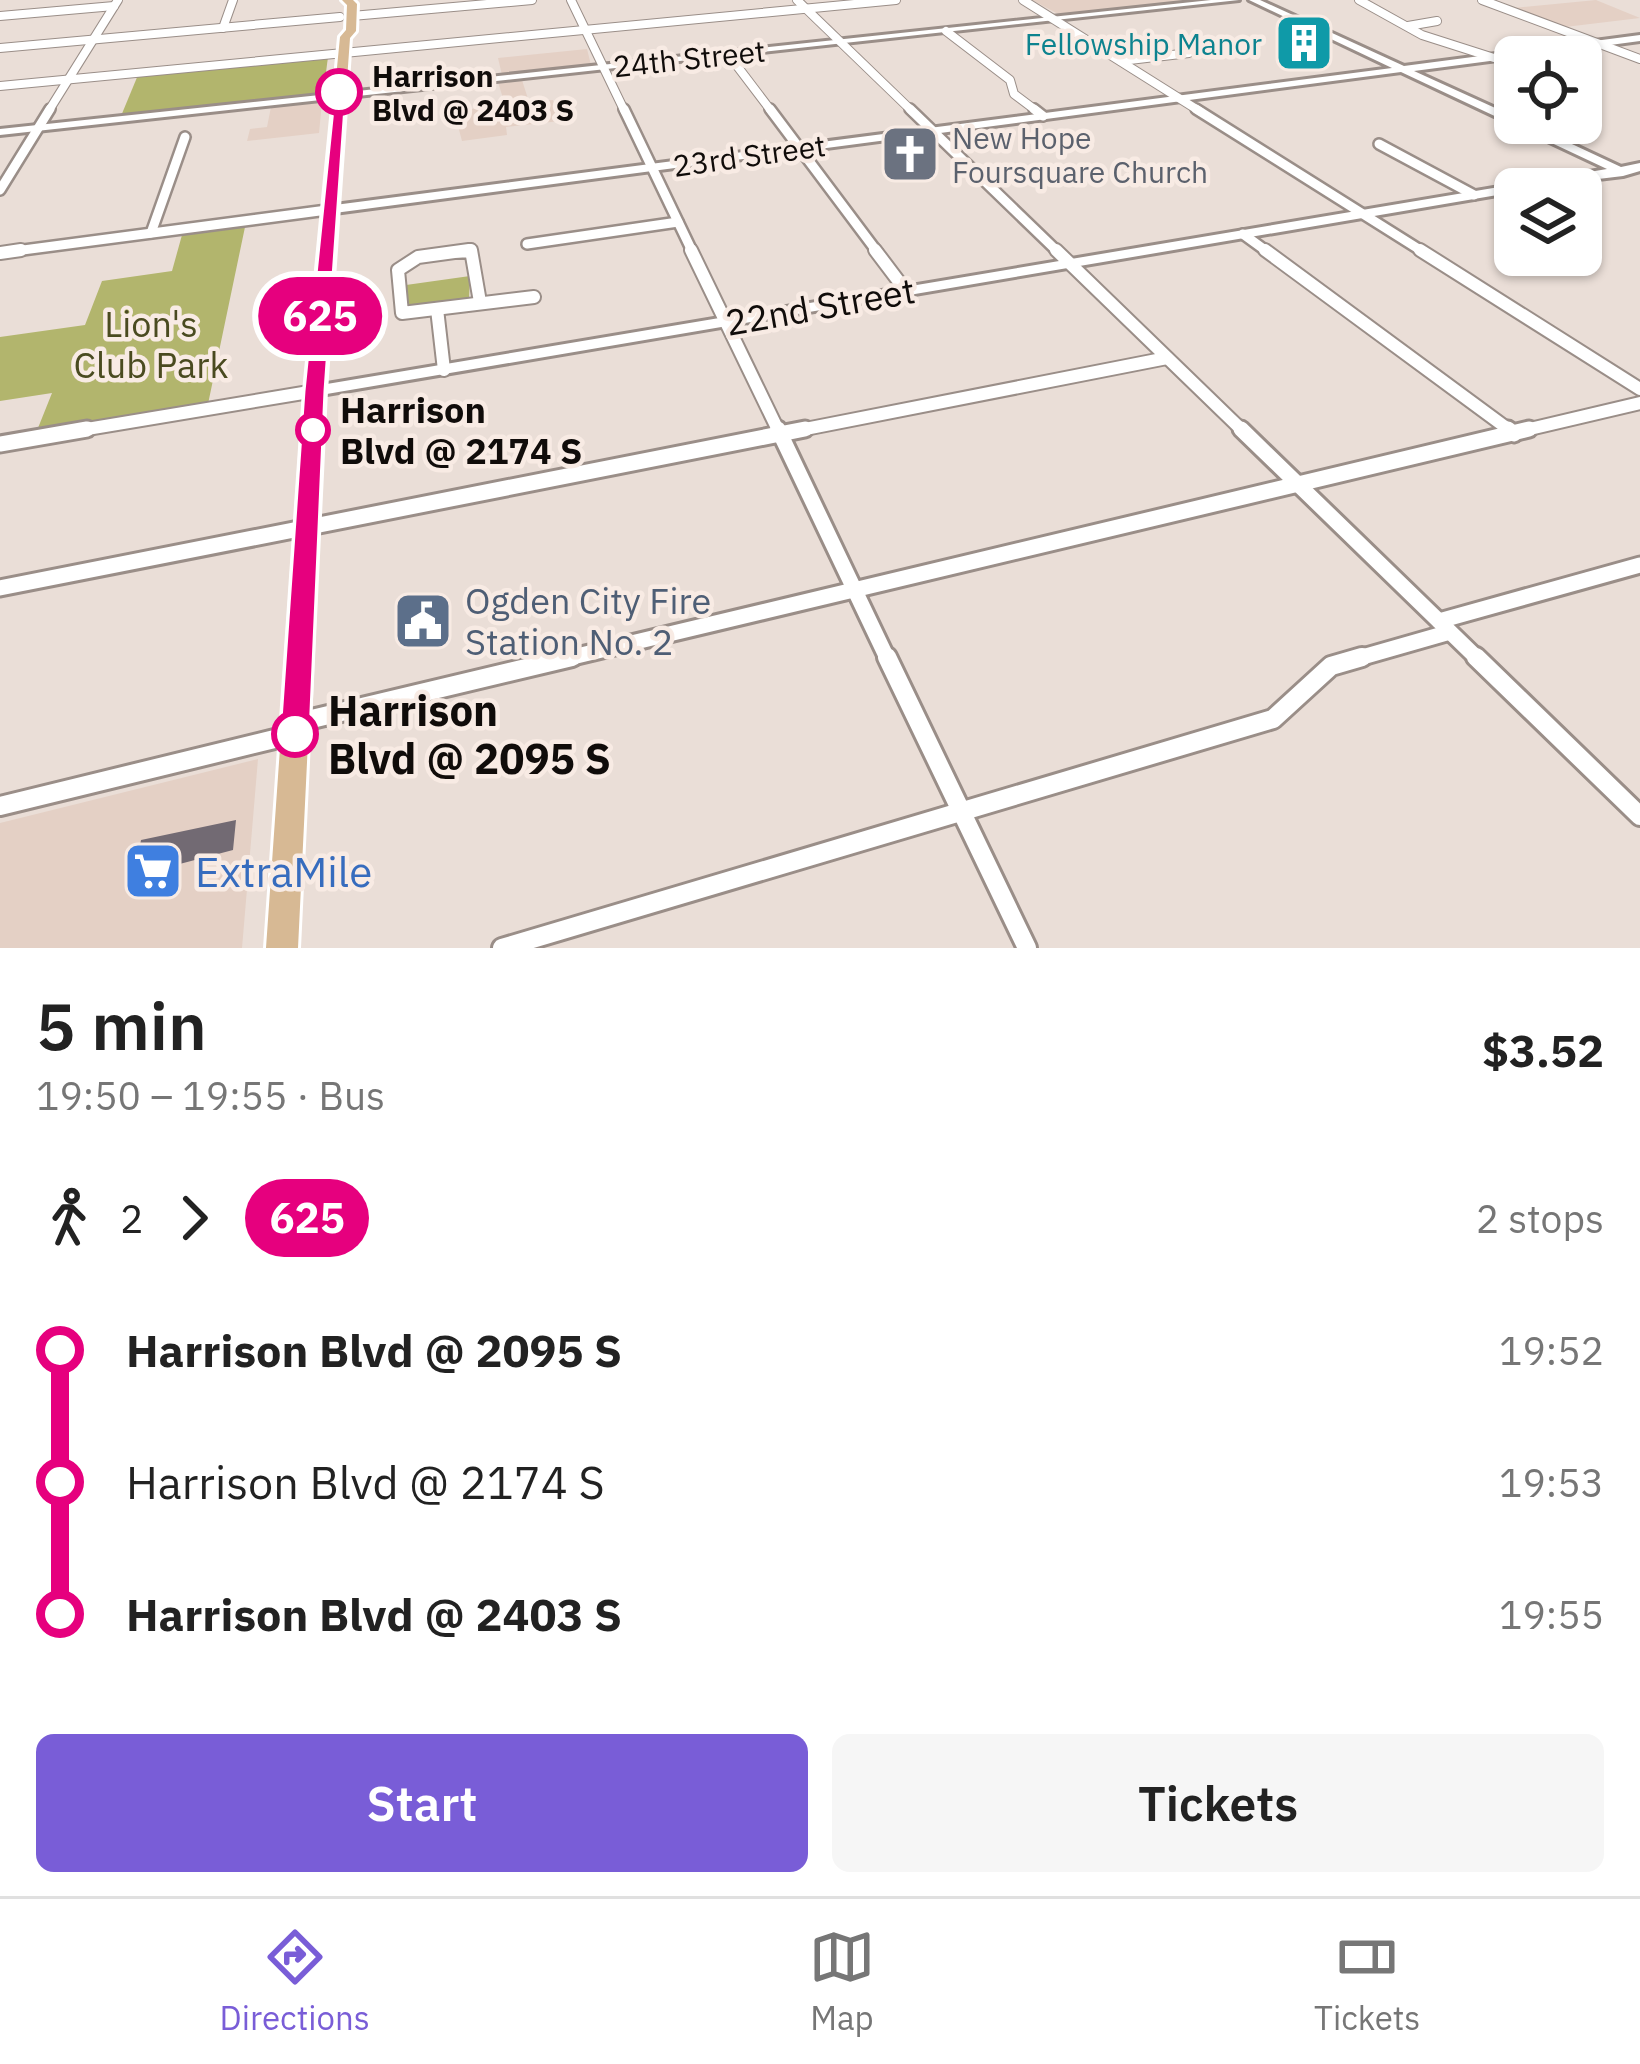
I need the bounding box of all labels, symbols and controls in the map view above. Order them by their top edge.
building icon: Fellowship Manor [1273,12,1335,74]
place label: Fellowship Manor [1025,24,1262,63]
street label: 24th Street [611,31,767,85]
map controls [1494,36,1602,276]
button: locate [1494,36,1602,144]
place label: Harrison Blvd @ 2403 S [372,56,574,129]
marker: Harrison Blvd @ 2403 S [317,70,361,114]
place label: New Hope Foursquare Church [952,118,1208,191]
church icon: New Hope Foursquare Church [879,123,941,185]
street label: 23rd Street [670,125,828,185]
button: layers [1494,168,1602,276]
street label: 22nd Street [721,266,919,346]
line badge: 625 [251,277,389,355]
text: 625 [282,288,358,343]
park label: Lion's Club Park [74,300,228,388]
place label: Harrison Blvd @ 2174 S [340,386,583,474]
marker: Harrison Blvd @ 2174 S [297,414,329,446]
place label: Ogden City Fire Station No. 2 [465,577,711,665]
public building icon: Ogden City Fire Station No. 2 [392,590,454,652]
place label: Harrison Blvd @ 2095 S [328,683,611,786]
marker: Harrison Blvd @ 2095 S [273,712,317,756]
supermarket icon: ExtraMile [122,840,184,902]
place label: ExtraMile [195,844,372,899]
text: 5 min [36,982,207,1068]
text: $3.52 [1482,1021,1604,1079]
text: 19:50 – 19:55 · Bus [36,1070,385,1121]
icon: walk [36,1185,102,1251]
icon: forward [161,1185,227,1251]
text: 625 [269,1190,345,1245]
text: 2 [120,1193,143,1244]
text: 2 stops [1476,1193,1604,1244]
text: Harrison Blvd @ 2095 S [126,1321,622,1379]
text: 19:52 [1499,1325,1604,1376]
text: Harrison Blvd @ 2174 S [126,1453,605,1511]
text: 19:53 [1499,1457,1604,1508]
text: Harrison Blvd @ 2403 S [126,1585,622,1643]
text: 19:55 [1499,1589,1604,1640]
button: Start [36,1734,808,1872]
button: Tickets [832,1734,1604,1872]
tab: Directions [220,1924,370,2039]
tab: Map [809,1924,875,2039]
tab: Tickets [1314,1924,1420,2039]

